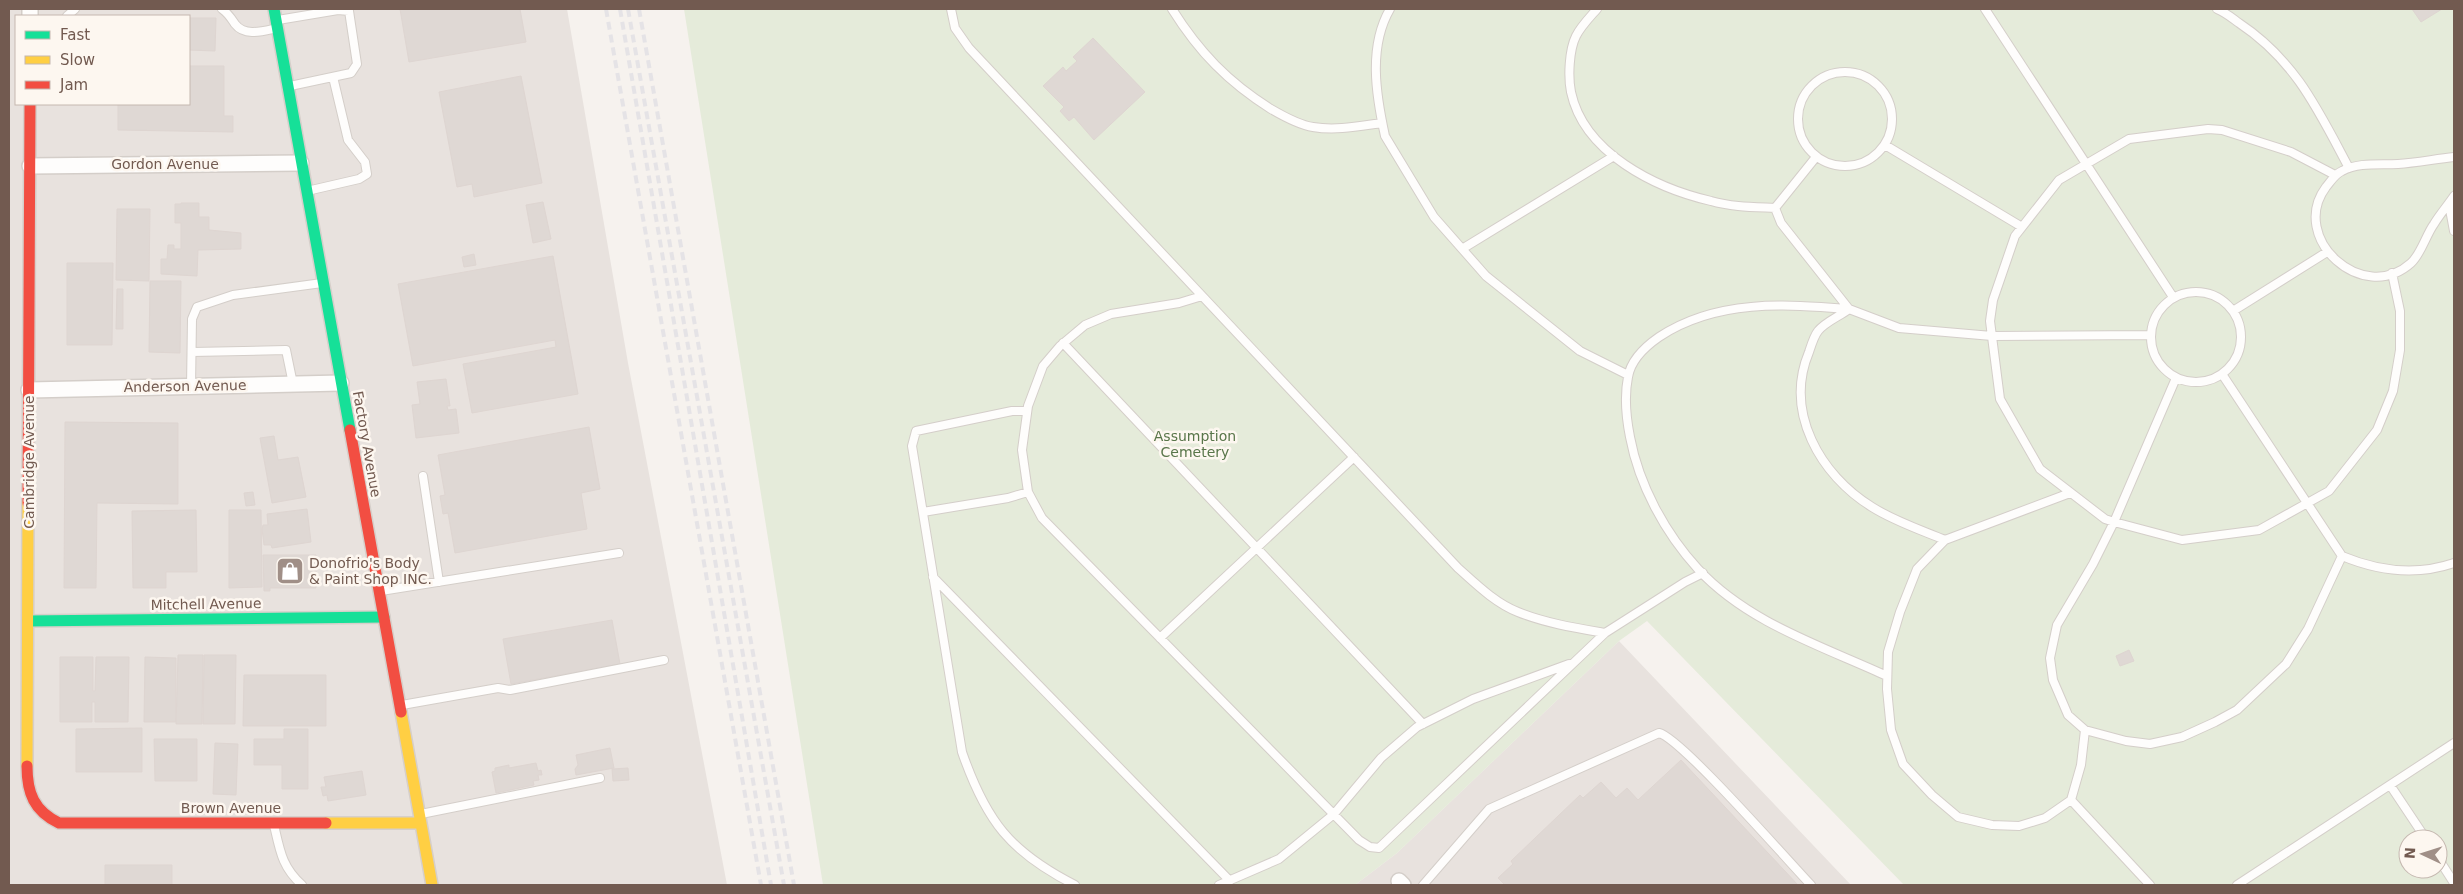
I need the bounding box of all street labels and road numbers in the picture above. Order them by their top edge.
street label: Gordon Avenue [111,156,219,172]
street label: Anderson Avenue [123,377,247,395]
street label: Factory Avenue [350,390,384,498]
street label: Cambridge Avenue [21,395,37,529]
street label: Mitchell Avenue [150,595,262,613]
street label: Brown Avenue [181,800,281,816]

